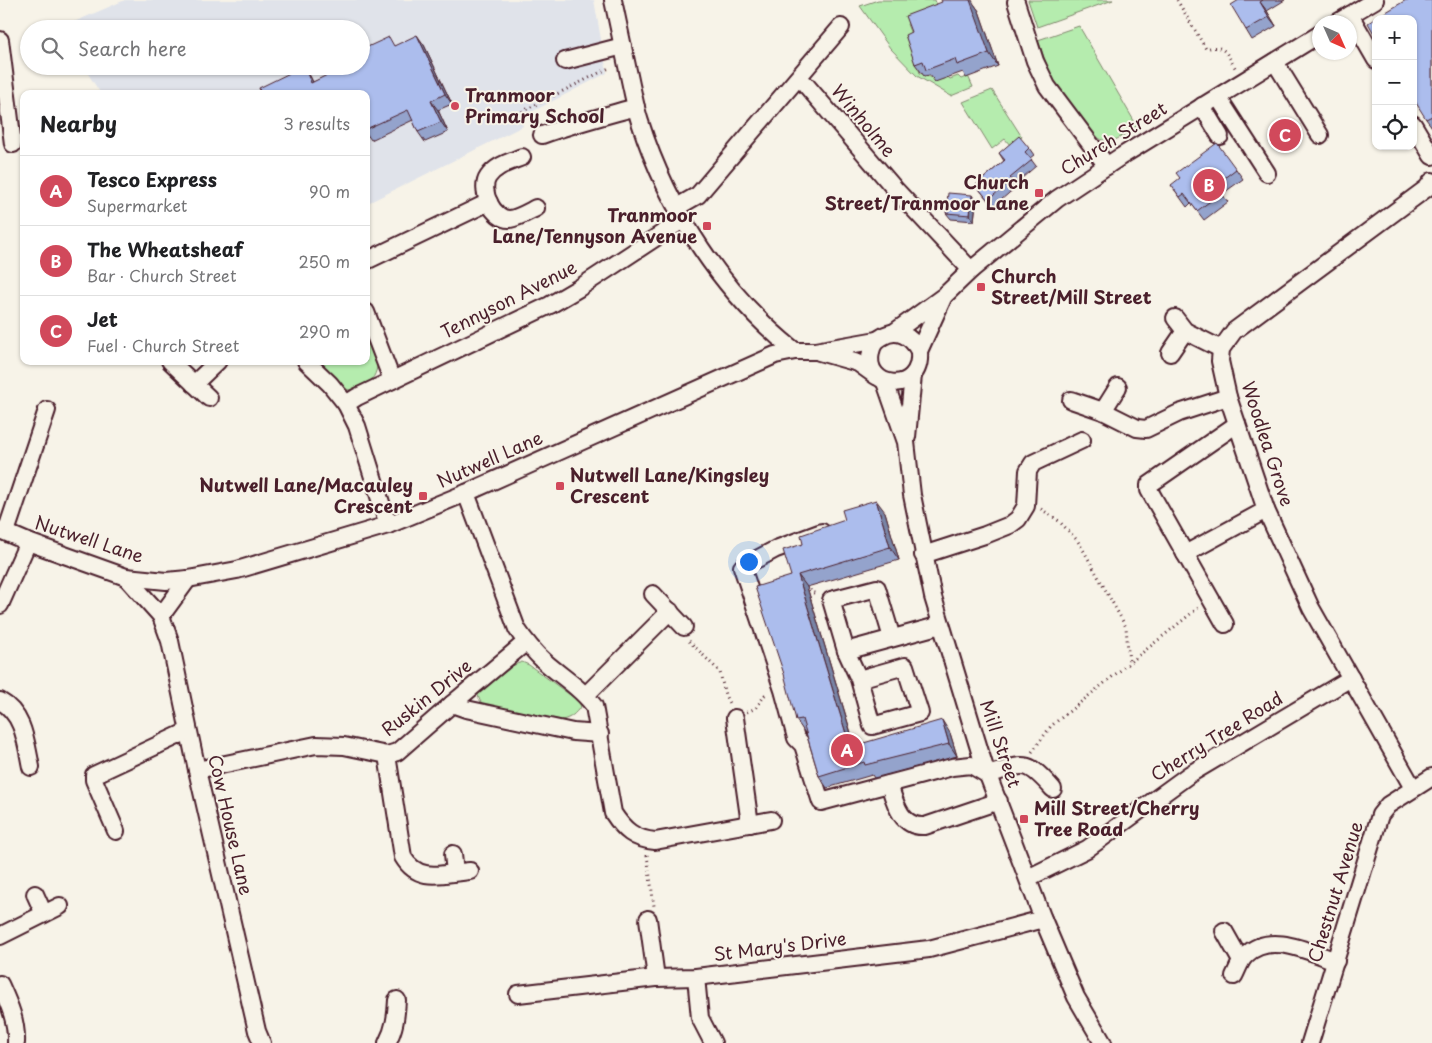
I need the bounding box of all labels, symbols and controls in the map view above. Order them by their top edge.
north arrow [1312,15,1357,60]
map controls [1372,15,1417,150]
button: + [1372,15,1417,60]
search box [20,20,370,75]
icon: search [38,34,66,62]
text: Search here [78,34,187,62]
button: − [1372,60,1417,105]
street label: Winholme [826,78,903,162]
place label: Tranmoor Primary School [465,81,605,129]
street label: Church Street [1055,94,1172,181]
marker: Tranmoor Primary School [449,100,461,112]
button: locate [1372,105,1417,150]
text: Nearby [40,107,117,139]
text: 3 results [283,111,350,135]
pin: C [1269,116,1301,154]
text: Tesco Express [87,165,217,193]
pin: B [1193,166,1225,204]
place label: Church Street/Tranmoor Lane [825,168,1029,216]
text: A [50,179,62,203]
text: 90 m [309,179,350,203]
marker: Church Street/Tranmoor Lane [1033,187,1045,199]
text: Supermarket [87,193,187,217]
place label: Tranmoor Lane/Tennyson Avenue [492,201,698,249]
marker: Tranmoor Lane/Tennyson Avenue [701,220,713,232]
text: The Wheatsheaf [87,235,243,263]
text: B [51,249,61,273]
text: 250 m [299,249,350,273]
street label: Tennyson Avenue [436,253,581,345]
place label: Church Street/Mill Street [991,262,1152,310]
text: Bar · Church Street [87,263,237,287]
marker: Church Street/Mill Street [975,281,987,293]
text: Jet [87,305,118,333]
text: C [50,319,62,343]
text: 290 m [299,319,350,343]
text: Fuel · Church Street [87,333,239,357]
street label: Woodlea Grove [1236,378,1301,509]
street label: Nutwell Lane [432,423,547,494]
place label: Nutwell Lane/Kingsley Crescent [570,461,769,509]
place label: Nutwell Lane/Macauley Crescent [199,471,413,519]
marker: Nutwell Lane/Kingsley Crescent [554,480,566,492]
marker: Nutwell Lane/Macauley Crescent [417,490,429,502]
street label: Nutwell Lane [31,508,147,569]
your location [736,549,762,575]
street label: Ruskin Drive [375,652,477,742]
street label: Cherry Tree Road [1145,684,1288,787]
street label: Mill Street [974,696,1029,791]
pin: A [831,731,863,769]
street label: Cow House Lane [202,752,261,898]
place label: Mill Street/Cherry Tree Road [1034,794,1199,842]
marker: Mill Street/Cherry Tree Road [1018,813,1030,825]
street label: Chestnut Avenue [1300,818,1369,965]
street label: St Mary's Drive [712,924,848,967]

